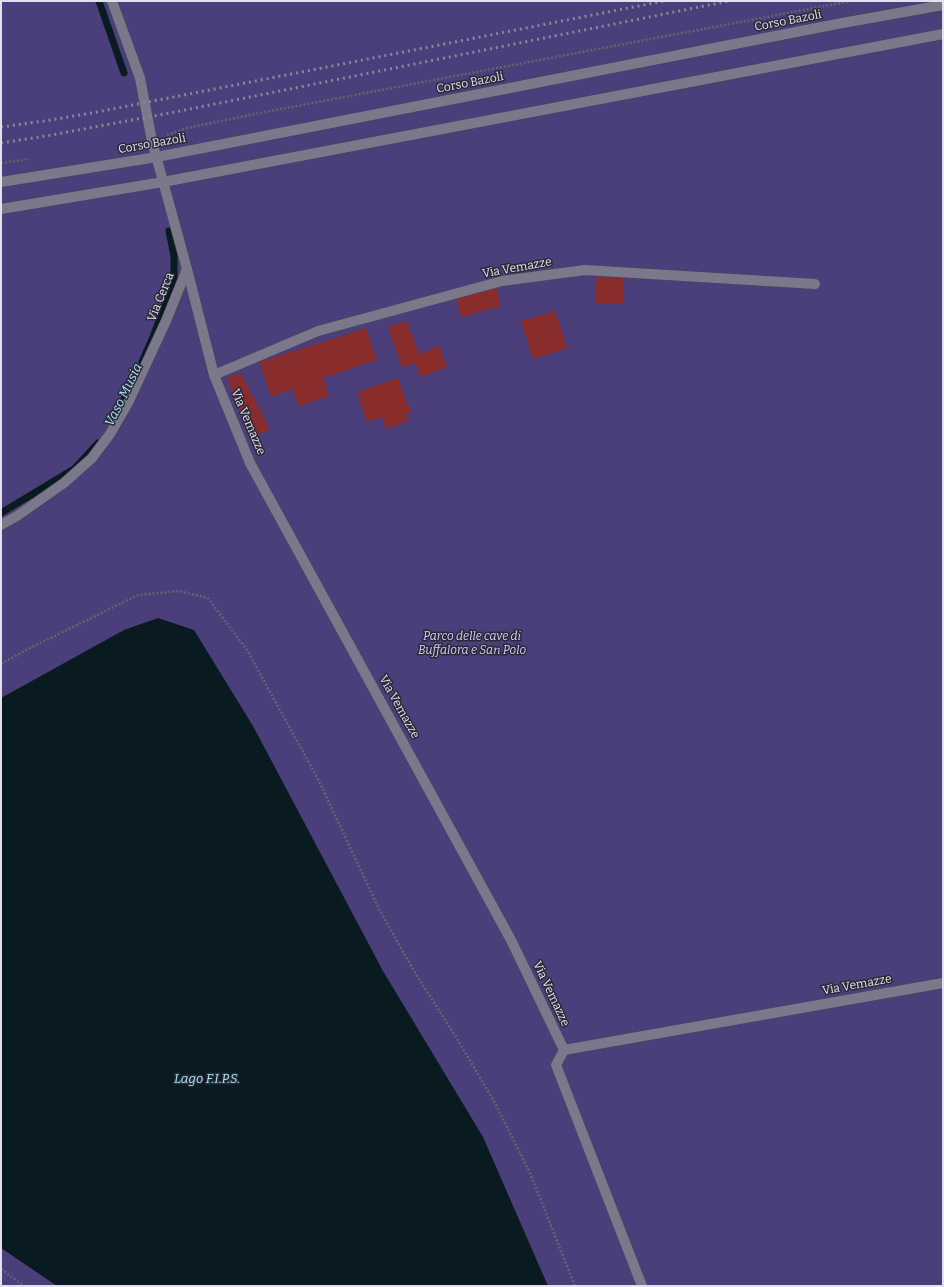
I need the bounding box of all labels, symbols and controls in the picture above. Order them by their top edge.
street label: Corso Bazoli [753,7,823,35]
street label: Corso Bazoli [435,69,505,97]
street label: Corso Bazoli [117,131,187,157]
street label: Via Vemazze [481,255,553,281]
street label: Via Cerca [145,270,177,324]
water label: Vaso Musia [102,361,146,429]
street label: Via Vemazze [228,387,268,457]
park label: Parco delle cave di Buffalora e San Polo [418,630,526,658]
street label: Via Vemazze [376,673,422,741]
street label: Via Vemazze [530,959,572,1029]
street label: Via Vemazze [821,972,893,998]
water label: Lago F.I.P.S. [174,1071,240,1087]

